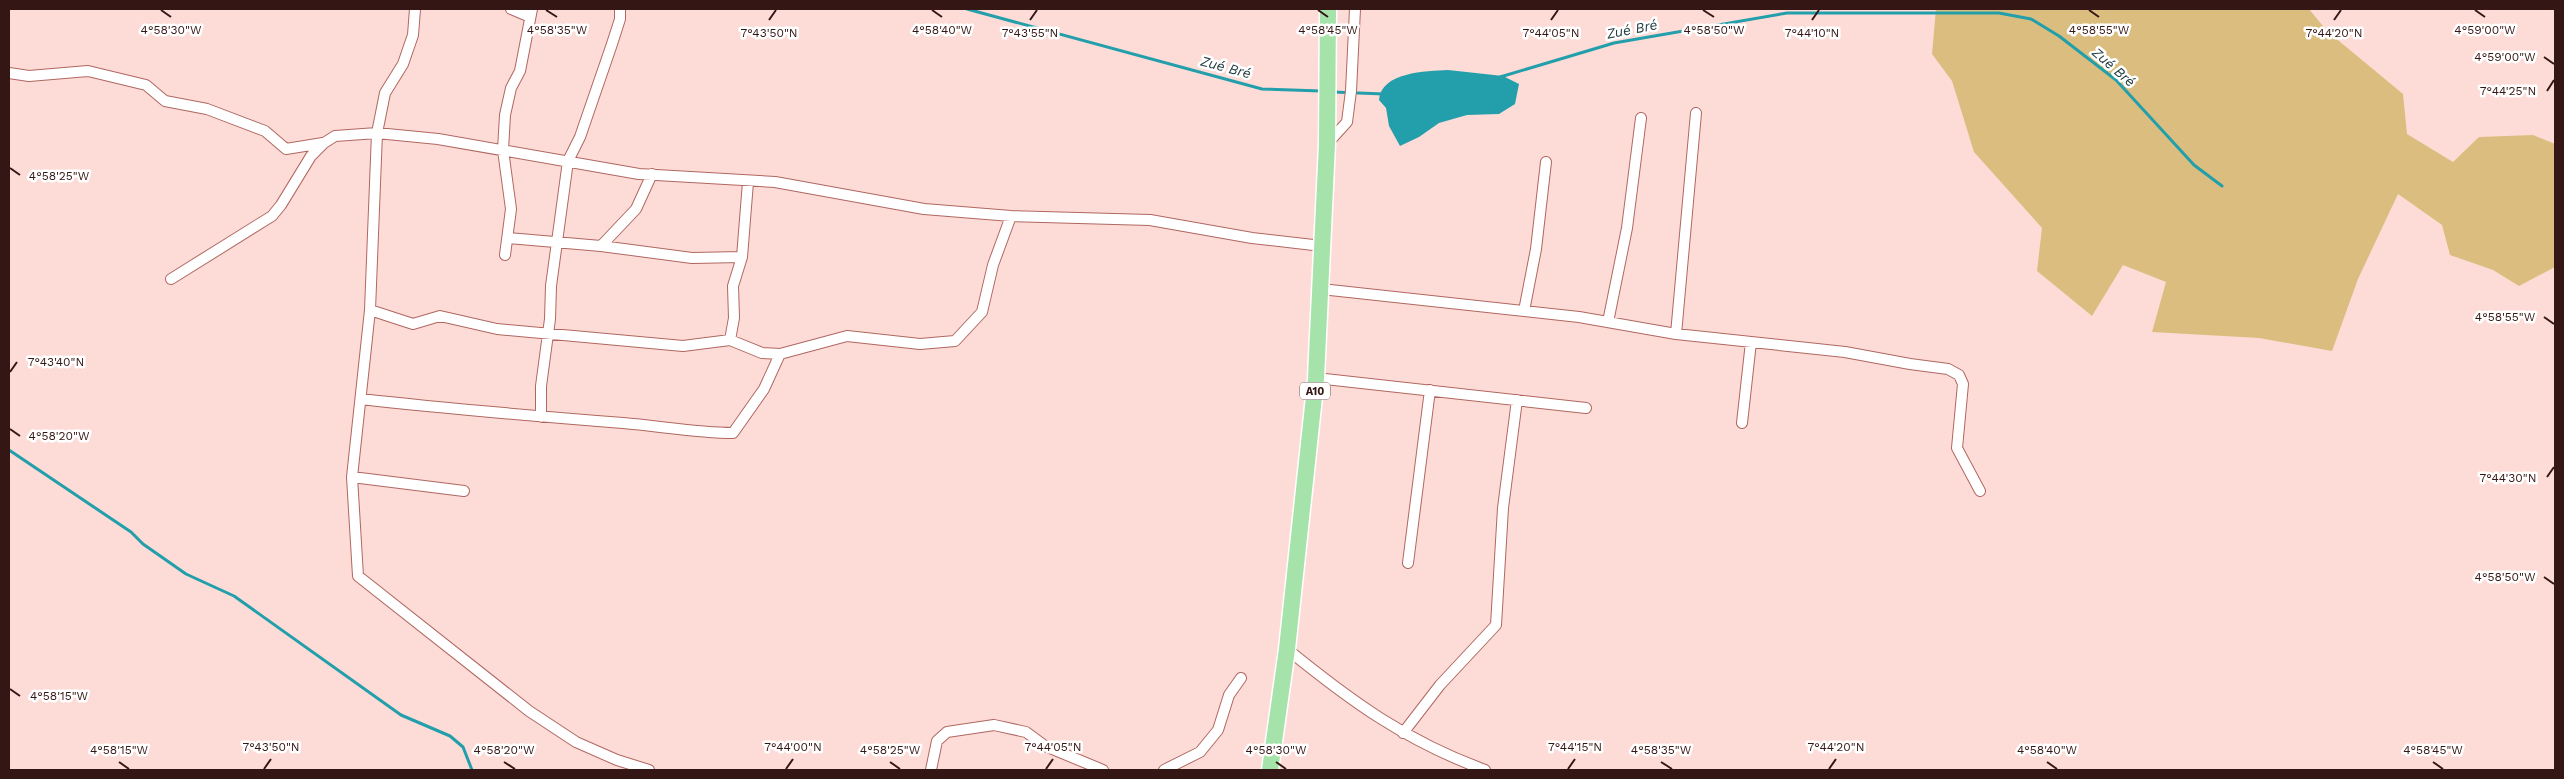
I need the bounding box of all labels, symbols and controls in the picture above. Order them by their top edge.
water label: Zué Bré [1604,16,1659,42]
text: 4°58'30"W [141,23,202,37]
text: 4°58'35"W [527,23,588,37]
text: 4°58'40"W [912,23,973,37]
text: 4°58'45"W [1298,23,1358,37]
text: 4°58'50"W [1684,23,1745,37]
text: 4°58'55"W [2069,23,2130,37]
text: 4°59'00"W [2454,23,2516,37]
text: 7°43'50"N [740,26,798,40]
text: 7°43'55"N [1002,26,1058,40]
text: 7°44'05"N [1523,26,1579,40]
text: 7°44'10"N [1785,26,1839,40]
text: 7°44'20"N [2306,26,2362,40]
water label: Zué Bré [2089,43,2139,90]
text: 4°59'00"W [2474,50,2536,64]
water label: Zué Bré [1198,52,1253,81]
text: 7°44'25"N [2480,84,2536,98]
text: 4°58'25"W [29,169,90,183]
text: 4°58'55"W [2475,310,2536,324]
text: 7°43'40"N [28,355,84,369]
road number: A10 [1300,382,1330,400]
text: 4°58'20"W [29,429,90,443]
text: 7°44'30"N [2480,471,2536,485]
text: 4°58'50"W [2475,570,2536,584]
text: 4°58'15"W [30,689,88,703]
text: 7°43'50"N [242,740,300,754]
text: 7°44'00"N [764,740,822,754]
text: 7°44'05"N [1025,740,1081,754]
text: 7°44'15"N [1548,740,1602,754]
text: 7°44'20"N [1808,740,1864,754]
text: 4°58'15"W [90,743,148,757]
text: 4°58'20"W [474,743,535,757]
text: 4°58'25"W [860,743,921,757]
text: 4°58'30"W [1246,743,1307,757]
text: 4°58'35"W [1631,743,1692,757]
text: 4°58'40"W [2017,743,2078,757]
text: 4°58'45"W [2403,743,2463,757]

